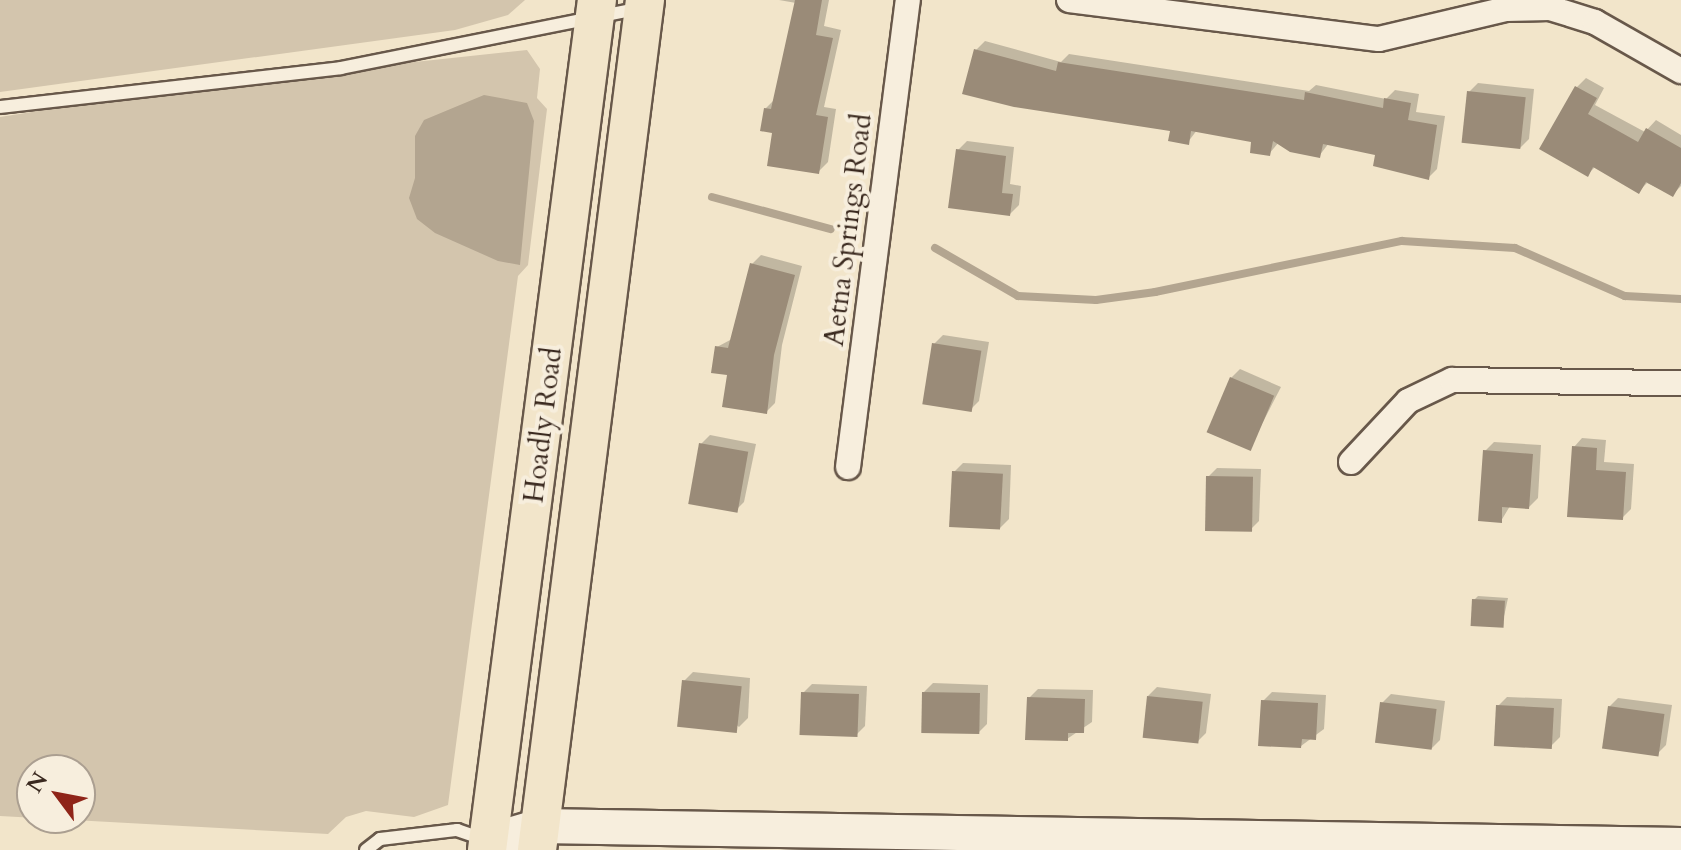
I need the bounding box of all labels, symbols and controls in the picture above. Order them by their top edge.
street label: Aetna Springs Road [817,112,879,348]
street label: Hoadly Road [517,345,569,505]
north arrow [16,754,96,834]
text: N [20,766,55,798]

